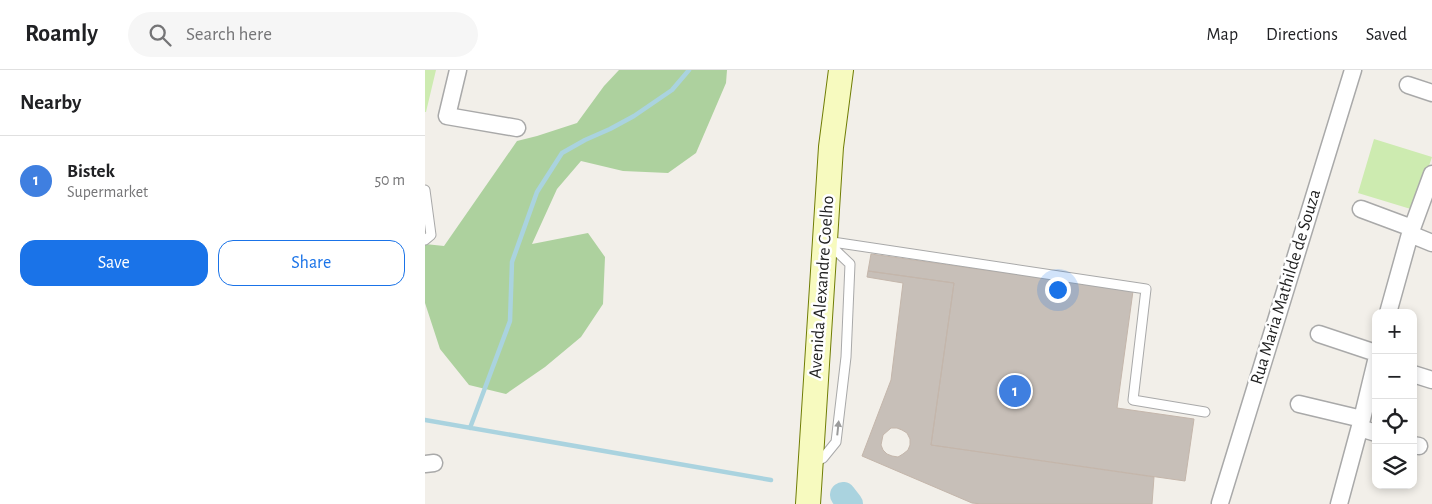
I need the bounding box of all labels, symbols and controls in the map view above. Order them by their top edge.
search box [128,12,478,57]
icon: search [146,21,174,49]
text: Roamly [25,22,98,46]
text: Search here [186,25,272,44]
text: Map [1207,26,1238,44]
text: Directions [1266,26,1338,44]
text: Saved [1366,26,1407,44]
text: Nearby [20,92,81,113]
text: Bistek [67,162,115,181]
text: 1 [33,172,39,188]
text: 50 m [374,172,405,188]
text: Supermarket [67,184,148,200]
street label: Rua Maria Mathilde de Souza [1248,187,1324,387]
street label: Avenida Alexandre Coelho [807,195,837,379]
button: Save [20,240,208,286]
button: Share [218,240,405,286]
your location [1045,277,1071,303]
map controls [1372,309,1417,489]
button: + [1372,309,1417,354]
button: − [1372,354,1417,399]
pin: 1 [999,372,1031,410]
button: locate [1372,399,1417,444]
one-way arrow [834,420,842,436]
button: layers [1372,444,1417,489]

